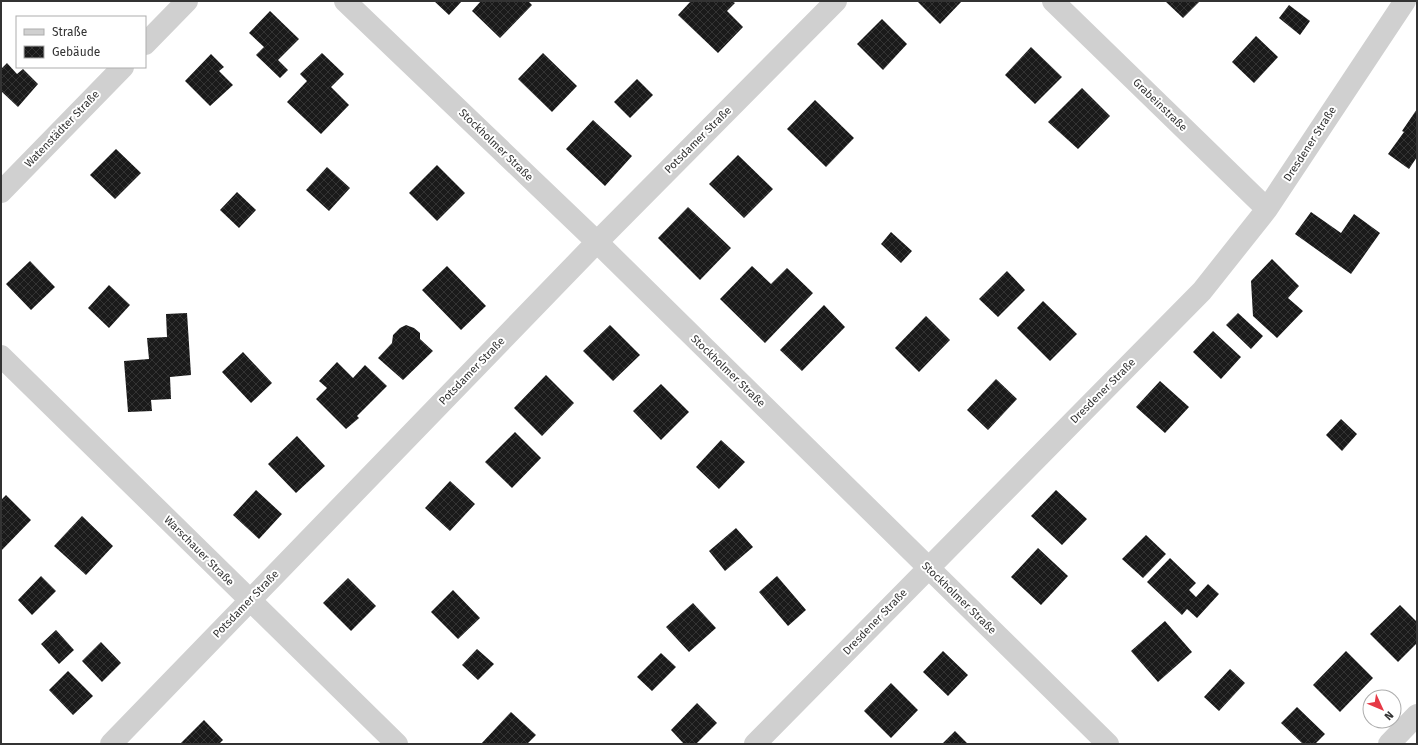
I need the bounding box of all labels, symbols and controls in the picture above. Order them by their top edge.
legend [16,16,146,68]
text: Straße [52,25,87,39]
text: Gebäude [52,45,100,59]
street label: Grabeinstraße [1130,76,1190,134]
street label: Watenstädter Straße [22,88,102,170]
street label: Potsdamer Straße [662,104,734,176]
street label: Dresdener Straße [1281,104,1339,184]
street label: Stockholmer Straße [456,106,536,184]
street label: Stockholmer Straße [688,332,768,410]
street label: Potsdamer Straße [436,334,508,408]
street label: Dresdener Straße [1068,356,1138,426]
street label: Warschauer Straße [161,513,237,589]
street label: Stockholmer Straße [919,559,999,637]
street label: Potsdamer Straße [210,567,282,641]
street label: Dresdener Straße [840,586,910,658]
north arrow [1362,689,1402,729]
text: N [1382,708,1396,723]

